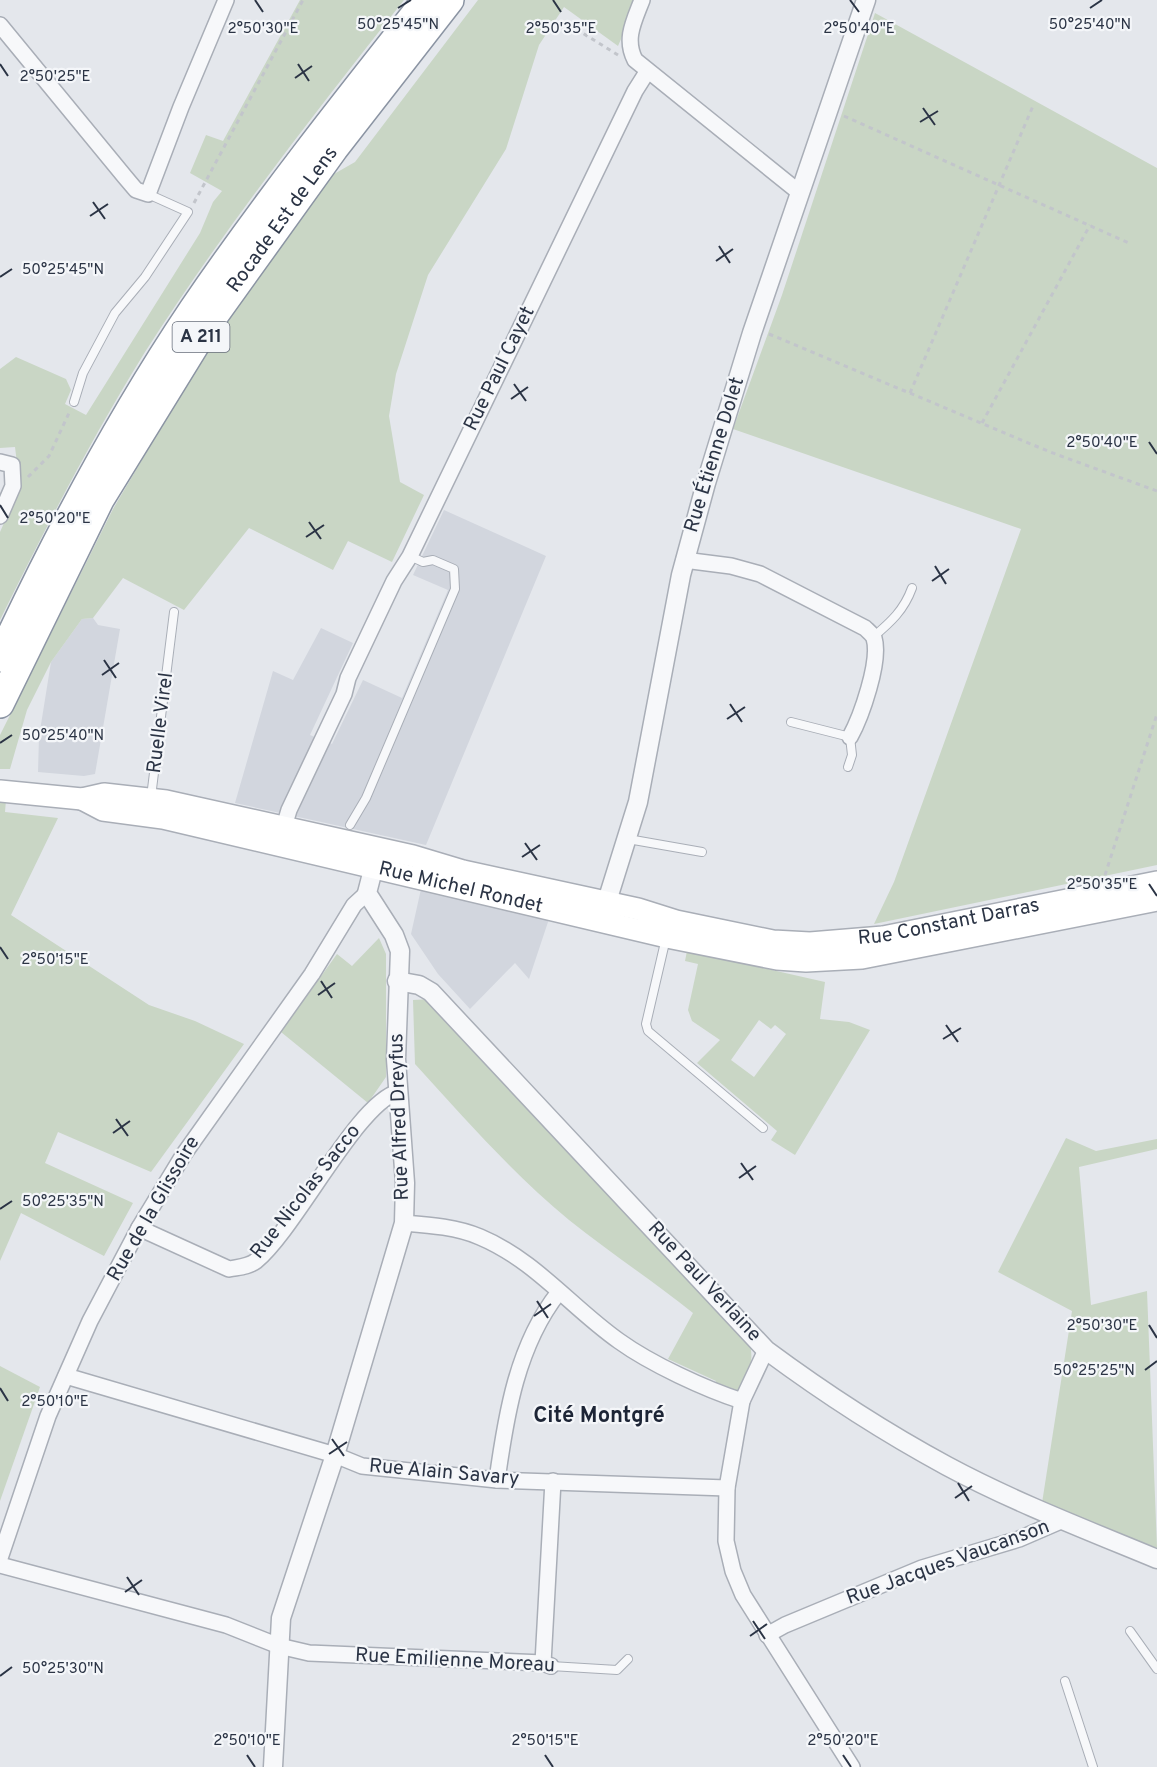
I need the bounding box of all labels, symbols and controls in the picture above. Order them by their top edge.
text: 50°25'45"N [357,16,439,35]
text: 50°25'40"N [1049,16,1131,35]
text: 2°50'30"E [228,20,299,39]
text: 2°50'35"E [526,20,596,39]
text: 2°50'40"E [823,20,895,39]
text: 2°50'25"E [20,68,90,87]
street label: Rocade Est de Lens [222,142,344,298]
text: 50°25'45"N [22,261,104,280]
street label: Rue Paul Cayet [459,302,541,436]
road number: A 211 [172,322,230,352]
street label: Rue Étienne Dolet [677,374,751,536]
text: 2°50'40"E [1066,434,1138,453]
text: 2°50'20"E [19,510,91,529]
street label: Ruelle Virel [142,671,180,775]
text: 50°25'40"N [22,727,104,746]
street label: Rue Michel Rondet [376,856,545,920]
text: 2°50'35"E [1067,876,1137,895]
street label: Rue Constant Darras [857,893,1042,952]
text: 2°50'15"E [21,951,89,970]
street label: Rue Alfred Dreyfus [384,1033,416,1201]
street label: Rue Nicolas Sacco [245,1119,367,1265]
street label: Rue de la Glissoire [102,1132,206,1286]
text: 50°25'35"N [22,1193,104,1212]
street label: Rue Paul Verlaine [641,1216,767,1348]
text: 2°50'30"E [1067,1317,1138,1336]
text: 50°25'25"N [1053,1362,1135,1381]
text: 2°50'10"E [21,1393,89,1412]
district label: Cité Montgré [533,1403,665,1430]
street label: Rue Alain Savary [368,1453,520,1493]
street label: Rue Jacques Vaucanson [843,1514,1053,1612]
street label: Rue Emilienne Moreau [354,1643,556,1679]
text: 50°25'30"N [22,1660,104,1679]
text: 2°50'10"E [213,1732,281,1751]
text: 2°50'15"E [511,1732,579,1751]
text: 2°50'20"E [807,1732,879,1751]

